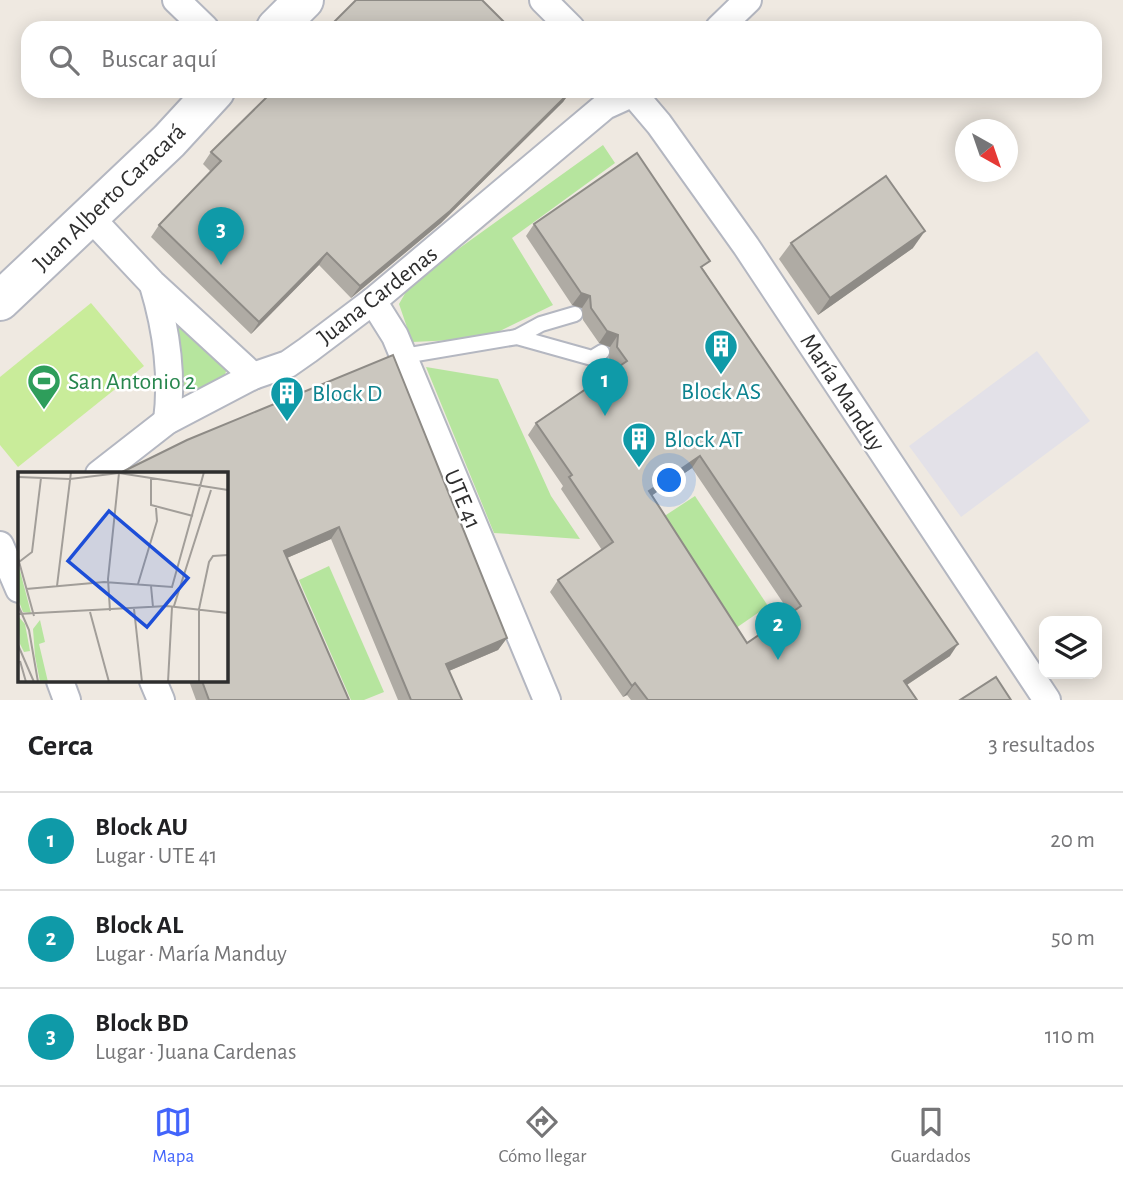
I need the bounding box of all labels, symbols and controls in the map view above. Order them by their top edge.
search box [21,21,1102,98]
icon: search [45,41,83,79]
text: Buscar aquí [101,46,217,72]
street label: Juan Alberto Caracará [29,119,190,276]
north arrow [955,119,1018,182]
pin: 3 [198,207,244,265]
street label: Juana Cardenas [313,242,442,350]
building icon: Block AS [702,327,740,376]
street label: María Manduy [795,330,889,456]
pin: 1 [582,358,628,416]
sports icon: San Antonio 2 [25,362,63,411]
place label: San Antonio 2 [68,370,196,394]
building icon: Block D [268,374,306,423]
place label: Block AS [681,380,761,404]
place label: Block D [312,382,382,406]
building icon: Block AT [620,420,658,469]
place label: Block AT [664,428,743,452]
your location [652,463,686,497]
street label: UTE 41 [439,466,485,533]
inset map [18,472,228,682]
pin: 2 [755,602,801,660]
map controls [1039,616,1102,679]
button: layers [1039,616,1102,679]
text: Cerca [28,731,93,761]
text: 3 resultados [988,734,1095,757]
text: Block AU [95,814,188,840]
text: 1 [47,829,55,852]
text: 20 m [1050,829,1095,852]
text: Lugar · UTE 41 [95,845,217,868]
text: Block AL [95,912,183,938]
text: 2 [46,927,56,950]
text: 50 m [1051,927,1095,950]
text: Lugar · María Manduy [95,943,287,966]
text: Block BD [95,1010,189,1036]
text: 3 [46,1025,56,1048]
text: 110 m [1045,1025,1095,1048]
text: Lugar · Juana Cardenas [95,1041,296,1064]
tab: Mapa [152,1103,194,1168]
tab: Cómo llegar [498,1103,586,1168]
tab: Guardados [891,1103,971,1168]

